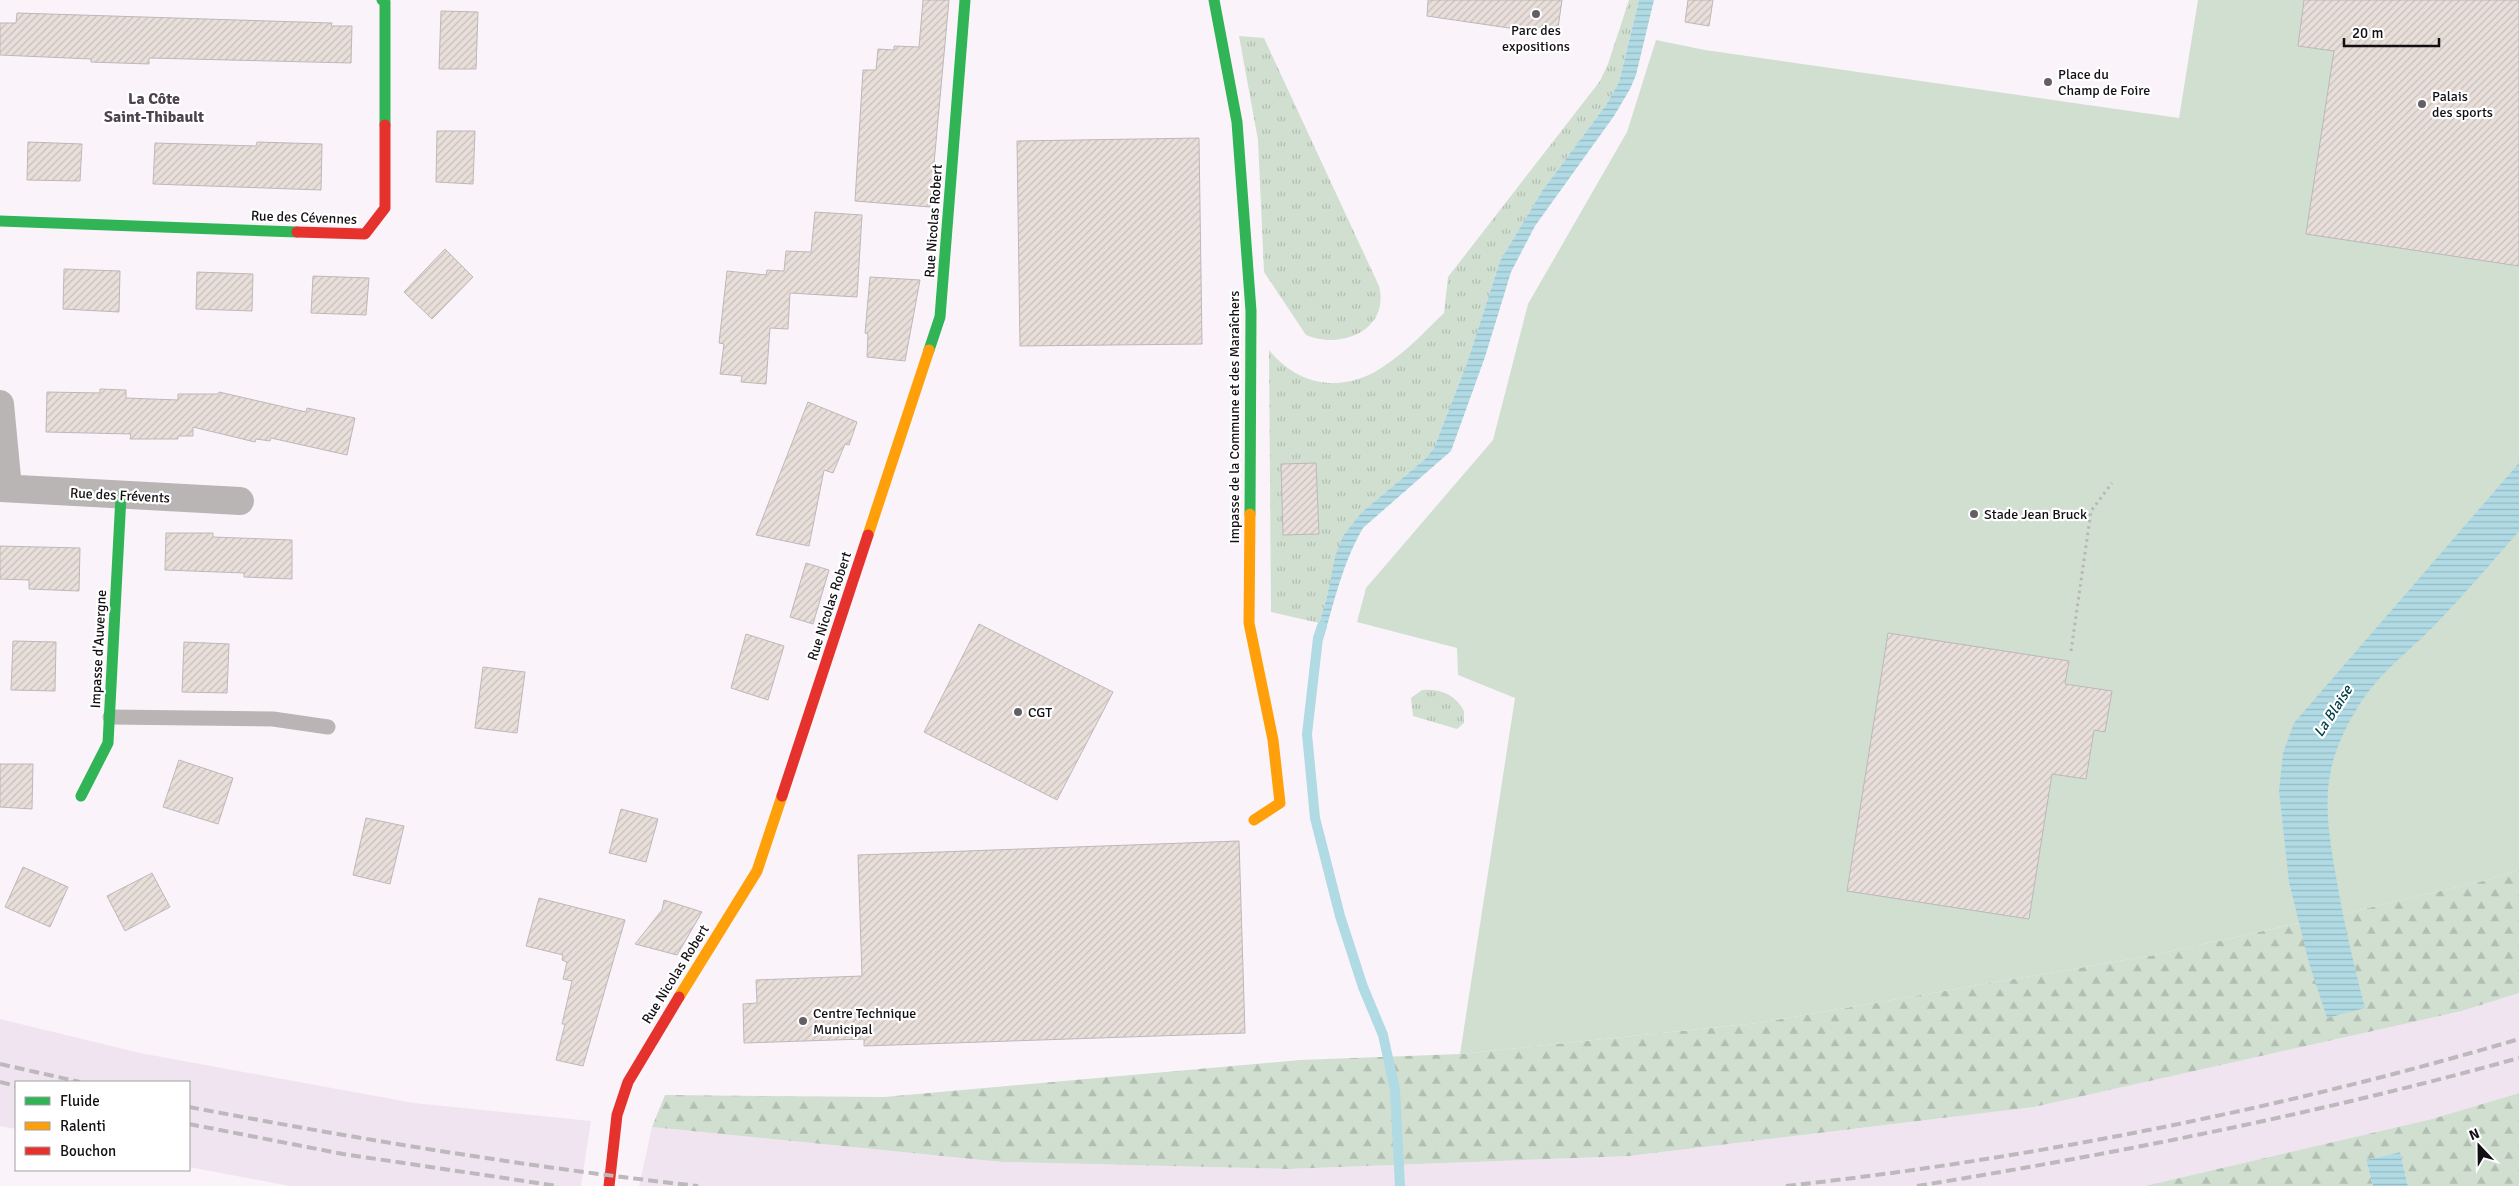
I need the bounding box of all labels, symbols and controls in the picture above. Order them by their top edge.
marker: Parc des expositions [1530,8,1542,20]
scale bar [2344,15,2439,47]
place label: Parc des expositions [1502,22,1570,55]
text: 20 m [2352,24,2383,42]
place label: Place du Champ de Foire [2058,66,2150,99]
marker: Place du Champ de Foire [2042,76,2054,88]
place label: Palais des sports [2432,88,2493,121]
district label: La Côte Saint-Thibault [104,89,204,127]
marker: Palais des sports [2416,98,2428,110]
street label: Rue Nicolas Robert [921,164,946,278]
street label: Rue des Cévennes [251,207,357,228]
street label: Impasse de la Commune et des Maraîchers [1226,291,1243,543]
street label: Rue des Frévents [70,484,170,507]
place label: Stade Jean Bruck [1984,506,2087,523]
marker: Stade Jean Bruck [1968,508,1980,520]
street label: Rue Nicolas Robert [804,549,855,663]
street label: Impasse d'Auvergne [87,589,110,709]
water label: La Blaise [2310,681,2357,740]
place label: CGT [1028,704,1052,721]
marker: CGT [1012,706,1024,718]
street label: Rue Nicolas Robert [638,922,713,1027]
place label: Centre Technique Municipal [813,1005,916,1038]
marker: Centre Technique Municipal [797,1015,809,1027]
legend [15,1081,190,1171]
text: Fluide [60,1092,100,1110]
text: Ralenti [60,1117,106,1135]
north arrow [2454,1121,2504,1171]
text: N [2467,1125,2482,1144]
text: Bouchon [60,1142,116,1160]

